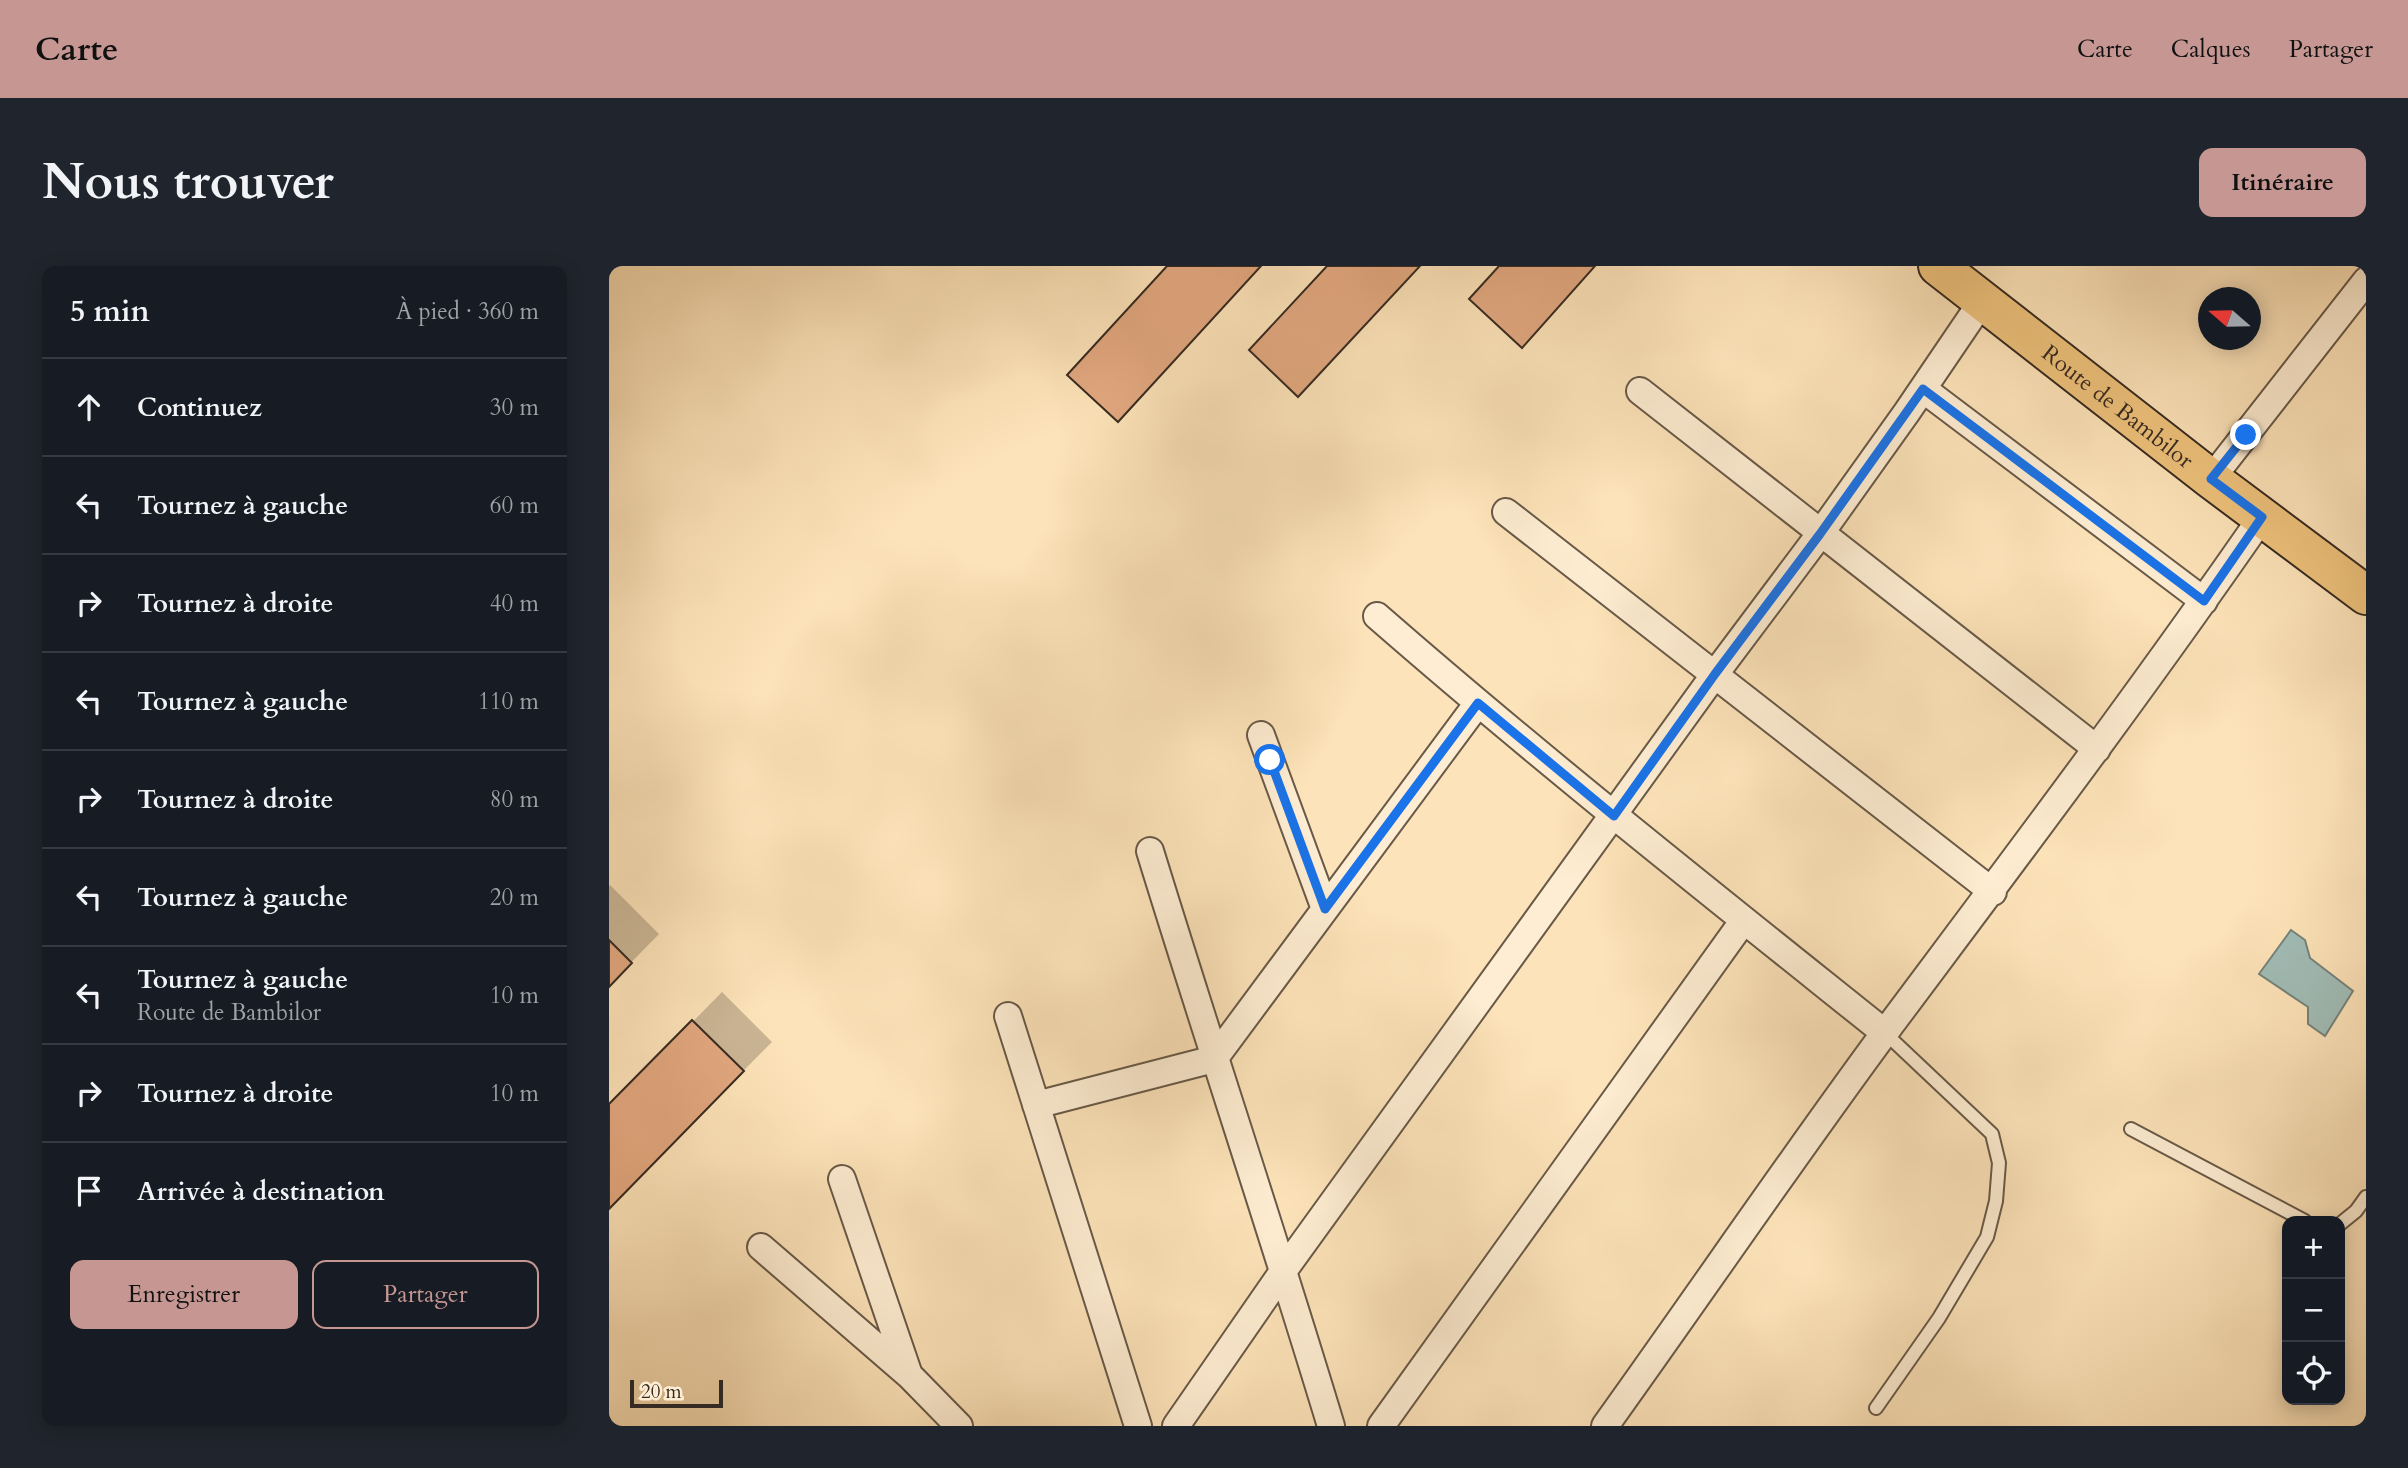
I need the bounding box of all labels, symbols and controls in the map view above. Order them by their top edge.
text: Carte [35,27,118,72]
text: Carte [2077,33,2133,66]
text: Calques [2171,33,2251,66]
text: Partager [2289,33,2373,66]
button: Itinéraire [2199,148,2366,217]
text: Nous trouver [42,149,334,216]
north arrow [2198,287,2261,350]
text: 5 min [70,291,150,332]
text: À pied · 360 m [396,296,539,327]
street label: Route de Bambilor [2035,338,2200,476]
icon: ahead [70,388,108,426]
text: Continuez [137,390,262,425]
text: 30 m [490,392,539,423]
route end [2230,419,2261,450]
icon: left [70,486,108,524]
text: Tournez à gauche [137,488,348,523]
text: 60 m [490,490,539,521]
icon: right [70,584,108,622]
text: Tournez à droite [137,586,333,621]
text: 40 m [490,588,539,619]
icon: left [70,682,108,720]
text: Tournez à gauche [137,684,348,719]
text: 110 m [478,686,539,717]
route start [1254,744,1285,775]
icon: right [70,780,108,818]
text: Tournez à droite [137,782,333,817]
text: 80 m [490,784,539,815]
icon: left [70,878,108,916]
text: Tournez à gauche [137,880,348,915]
text: 20 m [490,882,539,913]
text: Tournez à gauche [137,962,348,997]
icon: left [70,976,108,1014]
text: 10 m [490,980,539,1011]
text: Route de Bambilor [137,997,321,1028]
icon: right [70,1074,108,1112]
text: Tournez à droite [137,1076,333,1111]
text: 10 m [490,1078,539,1109]
icon: arrive [70,1172,108,1210]
text: Arrivée à destination [137,1174,385,1209]
map controls [2282,1216,2345,1405]
button: + [2282,1216,2345,1279]
button: Enregistrer [70,1260,298,1329]
button: Partager [312,1260,539,1329]
button: − [2282,1279,2345,1342]
button: locate [2282,1342,2345,1405]
scale bar [630,1377,723,1409]
text: 20 m [641,1379,682,1405]

